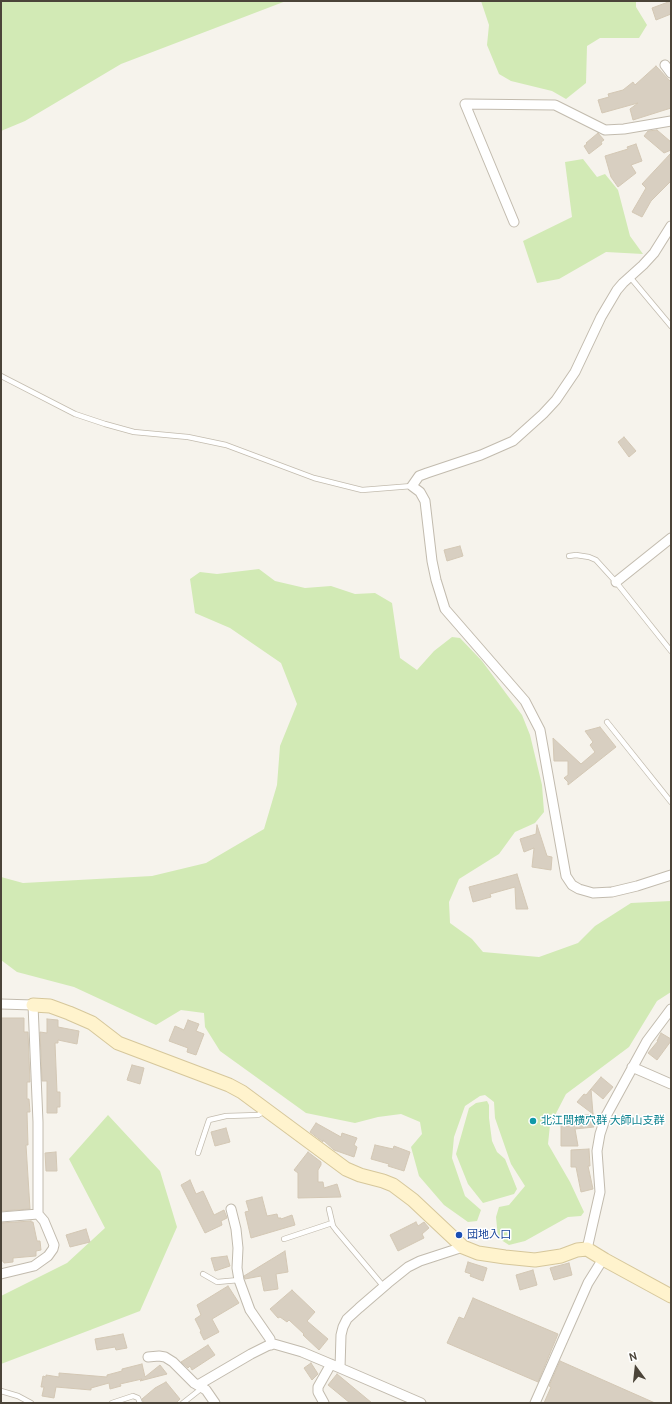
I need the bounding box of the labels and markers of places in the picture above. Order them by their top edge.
place label: 北江間横穴群 大師山支群 [541,1114,664,1128]
marker: 北江間横穴群 大師山支群 [528,1116,538,1126]
place label: 団地入口 [467,1228,511,1242]
marker: 団地入口 [454,1230,464,1240]

